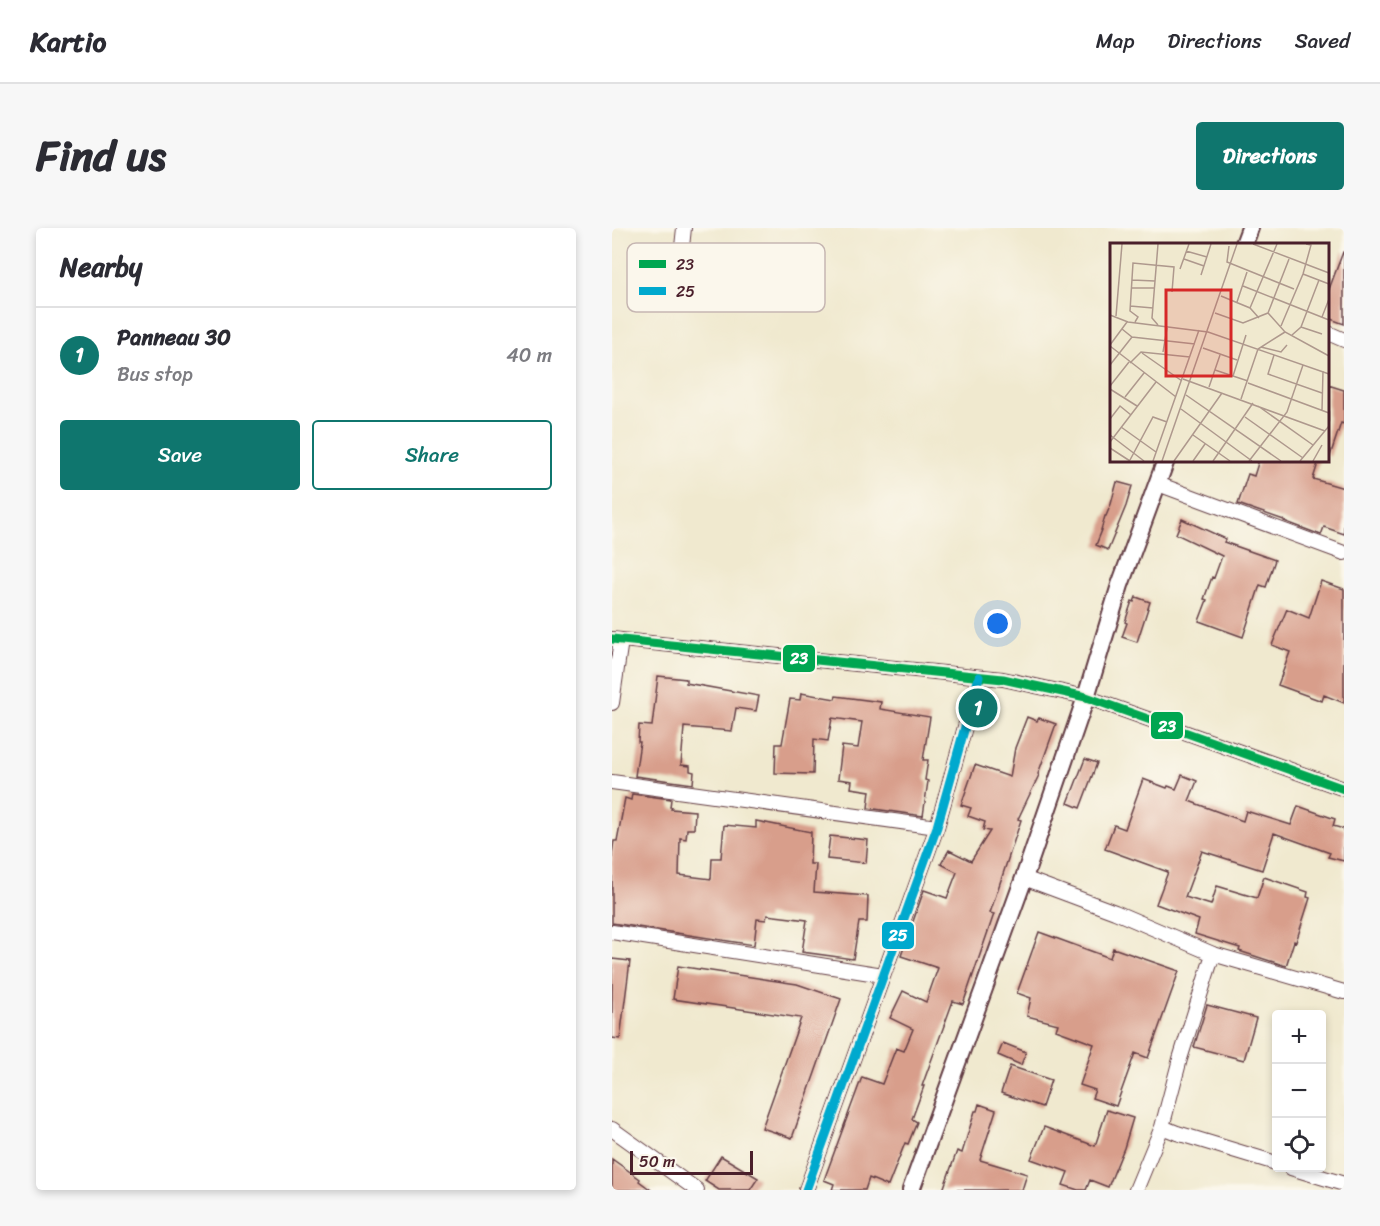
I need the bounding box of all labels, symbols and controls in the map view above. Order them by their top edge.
text: Kartio [30,17,106,66]
text: Map [1096,22,1134,60]
text: Directions [1167,22,1262,60]
text: Saved [1295,22,1350,60]
text: Find us [36,119,166,193]
button: Directions [1196,122,1344,190]
legend [627,243,825,312]
inset map [1110,243,1329,462]
text: Nearby [60,244,142,290]
text: 23 [676,250,694,279]
text: 25 [676,277,695,306]
text: Panneau 30 [117,318,231,357]
text: 1 [75,338,84,373]
text: 40 m [506,338,552,373]
text: Bus stop [117,357,193,392]
button: Save [60,420,300,490]
button: Share [312,420,552,490]
your location [983,609,1012,638]
line badge: 23 [782,644,816,673]
text: 23 [789,644,808,673]
pin: 1 [958,686,998,730]
line badge: 23 [1150,711,1184,740]
text: 23 [1157,712,1176,741]
line badge: 25 [881,921,915,950]
text: 25 [887,921,908,950]
map controls [1272,1010,1326,1172]
button: + [1272,1010,1326,1064]
button: − [1272,1064,1326,1118]
button: locate [1272,1118,1326,1172]
text: 50 m [639,1147,675,1176]
scale bar [630,1148,753,1176]

